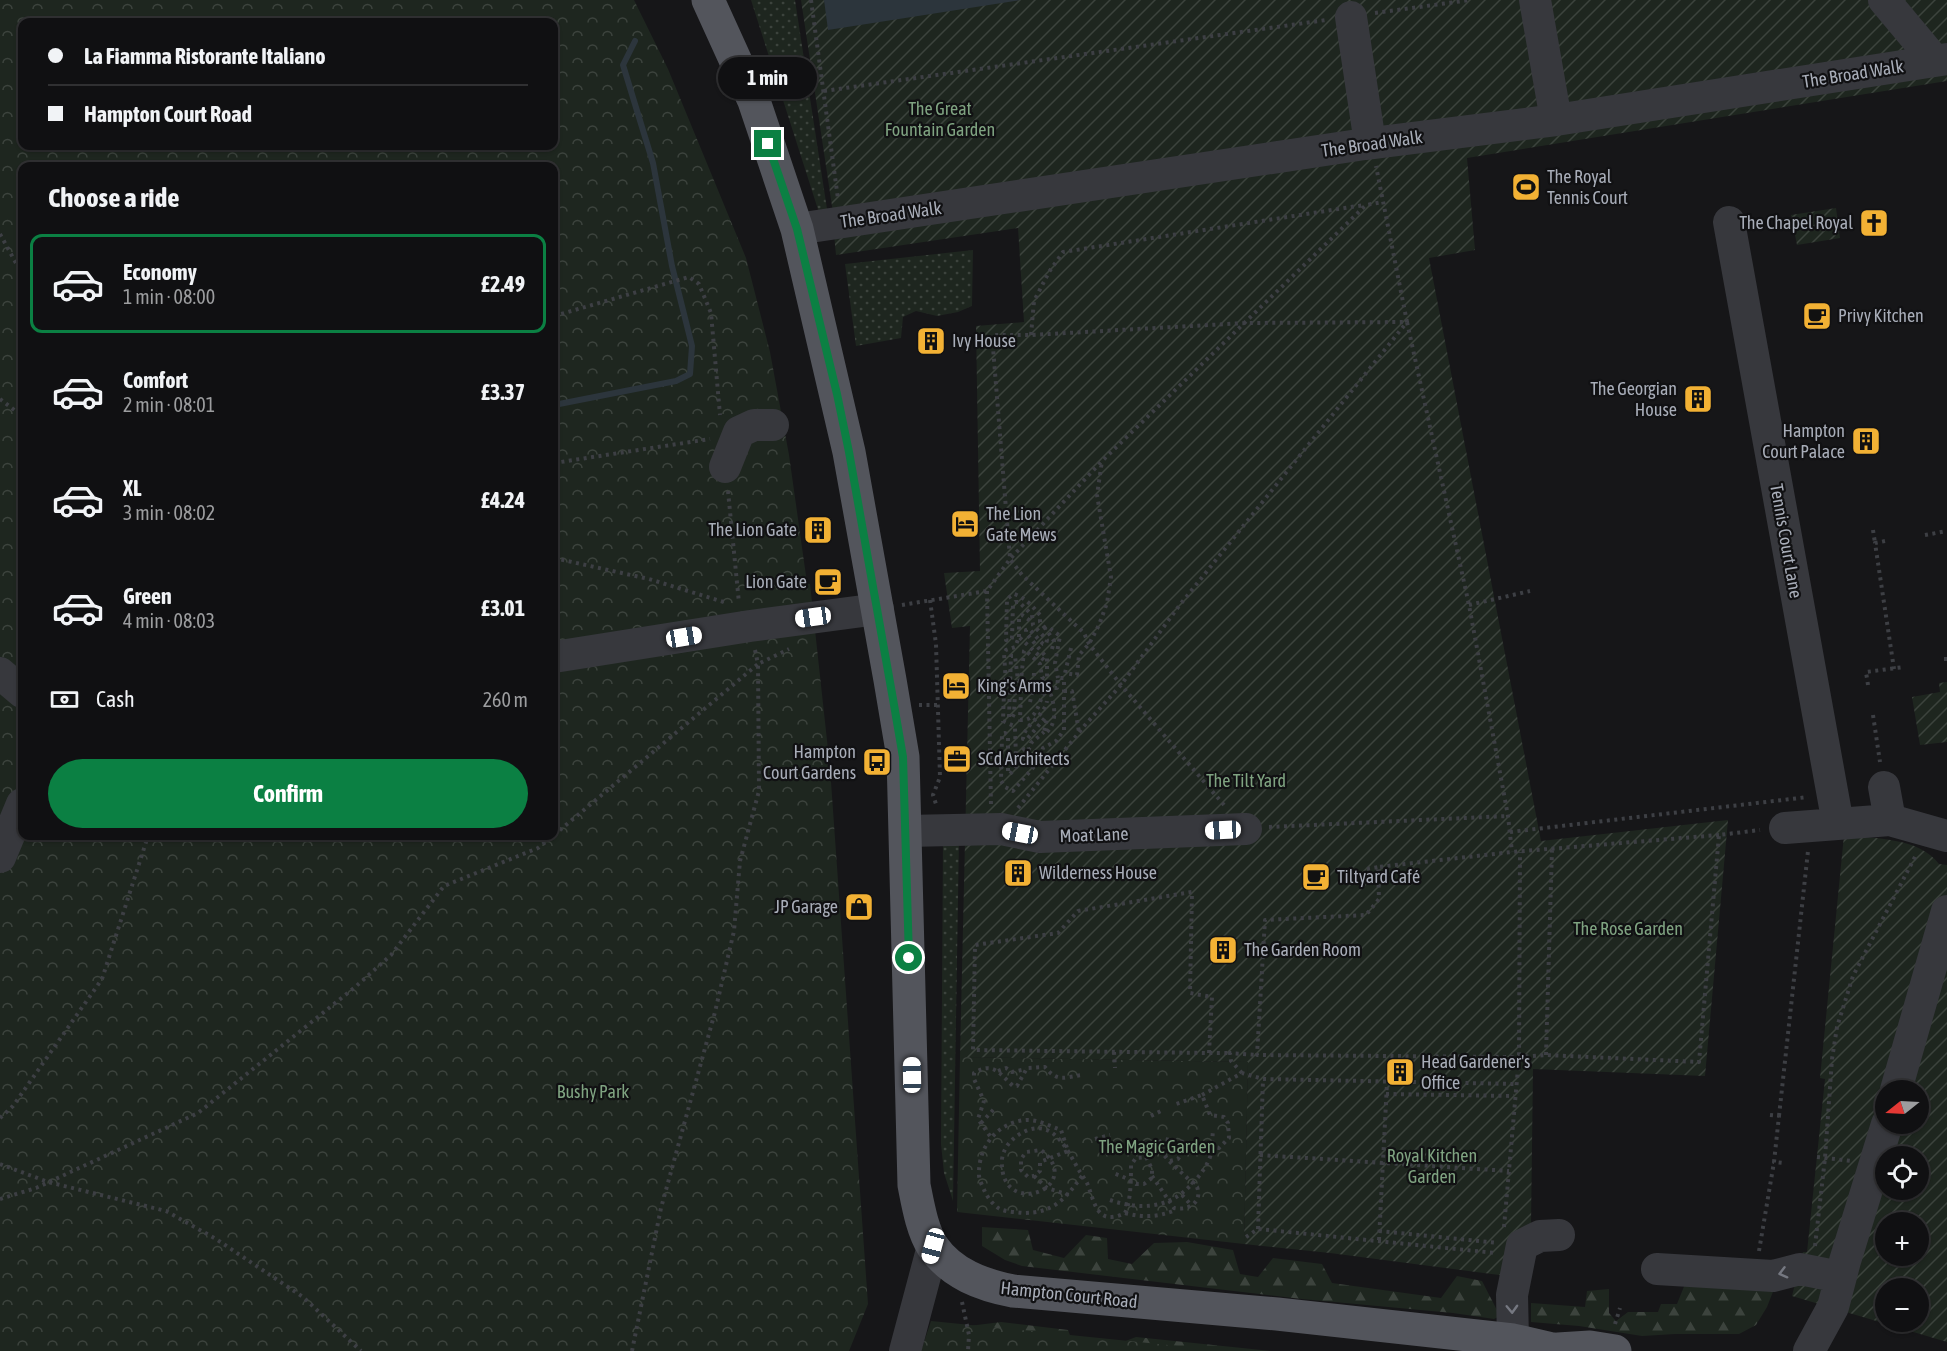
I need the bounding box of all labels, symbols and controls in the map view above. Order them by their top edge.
text: La Fiamma Ristorante Italiano [84,43,326,69]
street label: The Broad Walk [1801,55,1905,92]
callout: 1 min [718,57,818,99]
text: 1 min [747,66,788,89]
park label: The Great Fountain Garden [885,98,995,140]
text: Hampton Court Road [84,101,252,127]
street label: The Broad Walk [1320,126,1424,161]
route end [754,130,781,157]
place label: The Royal Tennis Court [1547,166,1628,208]
sports icon: The Royal Tennis Court [1510,171,1542,203]
text: Choose a ride [48,182,180,213]
street label: The Broad Walk [839,197,943,232]
church icon: The Chapel Royal [1858,207,1890,239]
place label: The Chapel Royal [1739,212,1853,233]
icon: car [51,257,105,311]
text: Economy [123,259,197,285]
text: £2.49 [481,271,525,297]
text: 1 min · 08:00 [123,285,215,308]
cafe icon: Privy Kitchen [1801,300,1833,332]
place label: Privy Kitchen [1838,305,1924,326]
building icon: Ivy House [915,325,947,357]
place label: Ivy House [952,330,1016,351]
icon: car [51,365,105,419]
text: Comfort [123,367,188,393]
place label: The Georgian House [1590,378,1677,420]
text: £3.37 [481,379,525,405]
building icon: The Georgian House [1682,383,1714,415]
text: 2 min · 08:01 [123,393,215,416]
place label: Hampton Court Palace [1762,420,1845,462]
building icon: Hampton Court Palace [1850,425,1882,457]
icon: car [51,473,105,527]
text: XL [123,475,141,501]
street label: Tennis Court Lane [1766,482,1807,600]
text: £4.24 [481,487,525,513]
text: 3 min · 08:02 [123,501,215,524]
place label: The Lion Gate Mews [986,503,1057,545]
hotel icon: The Lion Gate Mews [949,508,981,540]
building icon: The Lion Gate [802,514,834,546]
place label: The Lion Gate [708,519,797,540]
cafe icon: Lion Gate [812,566,844,598]
place label: Lion Gate [745,571,807,592]
icon: car [51,581,105,635]
text: Green [123,583,172,609]
text: £3.01 [481,595,525,621]
car [794,606,832,628]
text: 4 min · 08:03 [123,609,215,632]
car [665,625,703,649]
hotel icon: King's Arms [940,670,972,702]
place label: King's Arms [977,675,1052,696]
icon: cash [48,683,81,716]
text: Cash [96,686,135,712]
text: 260 m [483,688,528,711]
place label: Hampton Court Gardens [763,741,856,783]
office icon: SCd Architects [941,743,973,775]
bus stop icon: Hampton Court Gardens [861,746,893,778]
place label: SCd Architects [978,748,1070,769]
button: Confirm [48,759,528,828]
park label: The Tilt Yard [1206,770,1286,791]
car [1205,820,1241,840]
car [1001,821,1039,845]
street label: Moat Lane [1059,823,1129,846]
building icon: Wilderness House [1002,857,1034,889]
cafe icon: Tiltyard Café [1300,861,1332,893]
place label: Wilderness House [1039,862,1157,883]
place label: Tiltyard Café [1337,866,1420,887]
shop icon: JP Garage [843,891,875,923]
place label: JP Garage [774,896,838,917]
park label: The Rose Garden [1573,918,1683,939]
building icon: The Garden Room [1207,934,1239,966]
place label: The Garden Room [1244,939,1361,960]
route start [895,944,922,971]
place label: Head Gardener's Office [1421,1051,1530,1093]
building icon: Head Gardener's Office [1384,1056,1416,1088]
car [903,1057,921,1093]
north arrow [1875,1080,1929,1134]
map controls [1875,1080,1929,1332]
park label: Bushy Park [557,1081,629,1102]
park label: The Magic Garden [1099,1136,1216,1157]
park label: Royal Kitchen Garden [1387,1145,1477,1187]
button: locate [1875,1146,1929,1200]
button: + [1875,1212,1929,1266]
car [920,1226,946,1266]
one-way arrow [1778,1266,1789,1278]
street label: Hampton Court Road [1000,1277,1138,1312]
button: − [1875,1278,1929,1332]
one-way arrow [1506,1304,1518,1313]

